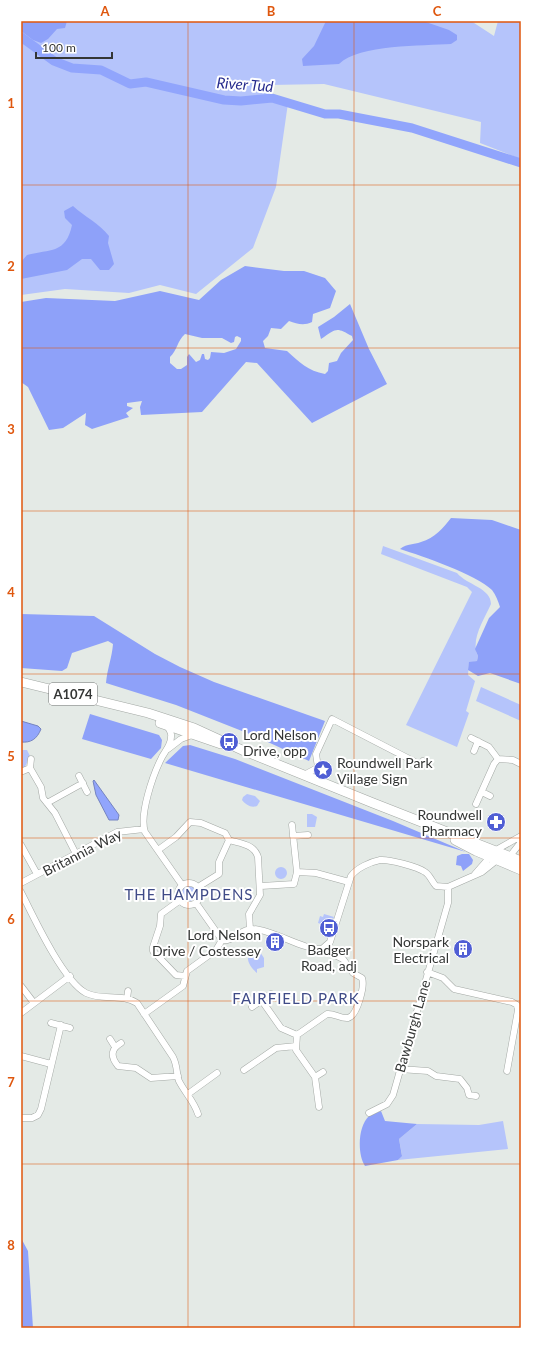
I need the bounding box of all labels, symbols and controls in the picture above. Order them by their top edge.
text: A [99,3,110,19]
text: B [267,3,276,19]
text: C [433,3,442,19]
scale bar [36,34,112,60]
text: 100 m [42,40,76,55]
water label: River Tud [216,73,274,95]
text: 1 [7,95,15,111]
text: 2 [7,258,15,274]
text: 3 [7,421,15,437]
text: 4 [7,584,15,600]
road number: A1074 [49,683,97,705]
place label: Lord Nelson Drive, opp [243,726,317,759]
bus stop icon: Lord Nelson Drive, opp [218,731,240,753]
text: 5 [7,748,15,764]
place label: Roundwell Park Village Sign [337,754,433,787]
place icon: Roundwell Park Village Sign [312,759,334,781]
place label: Roundwell Pharmacy [417,806,483,839]
pharmacy icon: Roundwell Pharmacy [485,811,507,833]
street label: Britannia Way [40,824,125,879]
district label: THE HAMPDENS [124,885,254,903]
text: 6 [7,911,15,927]
bus stop icon: Badger Road, adj [318,917,340,939]
place label: Lord Nelson Drive / Costessey [152,926,262,959]
building icon: Lord Nelson Drive / Costessey [264,931,286,953]
place label: Norspark Electrical [392,933,450,966]
building icon: Norspark Electrical [452,938,474,960]
place label: Badger Road, adj [301,941,357,974]
street label: Bawburgh Lane [391,978,433,1074]
district label: FAIRFIELD PARK [232,989,360,1007]
text: 7 [7,1074,15,1090]
text: 8 [7,1237,15,1253]

